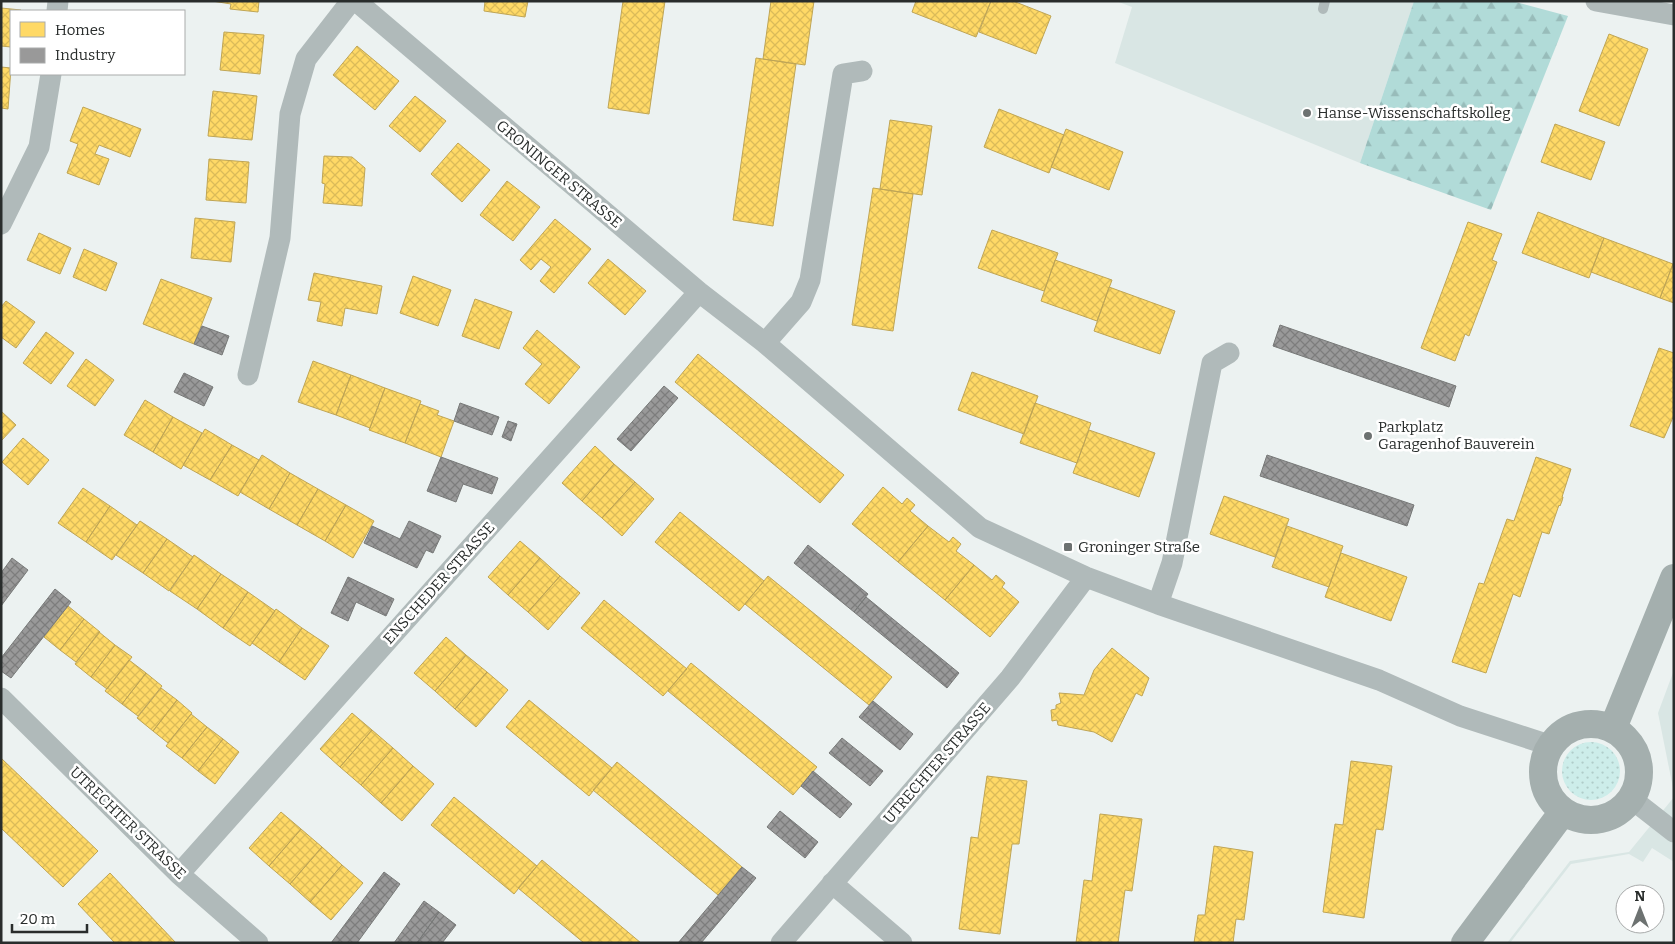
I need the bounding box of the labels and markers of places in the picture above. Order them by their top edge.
place label: Hanse-Wissenschaftskolleg [1317,104,1511,122]
marker: Hanse-Wissenschaftskolleg [1301,107,1313,119]
place label: Parkplatz Garagenhof Bauverein [1378,418,1535,453]
marker: Parkplatz Garagenhof Bauverein [1362,430,1374,442]
place label: Groninger Straße [1078,538,1200,556]
marker: Groninger Straße [1062,541,1074,553]

